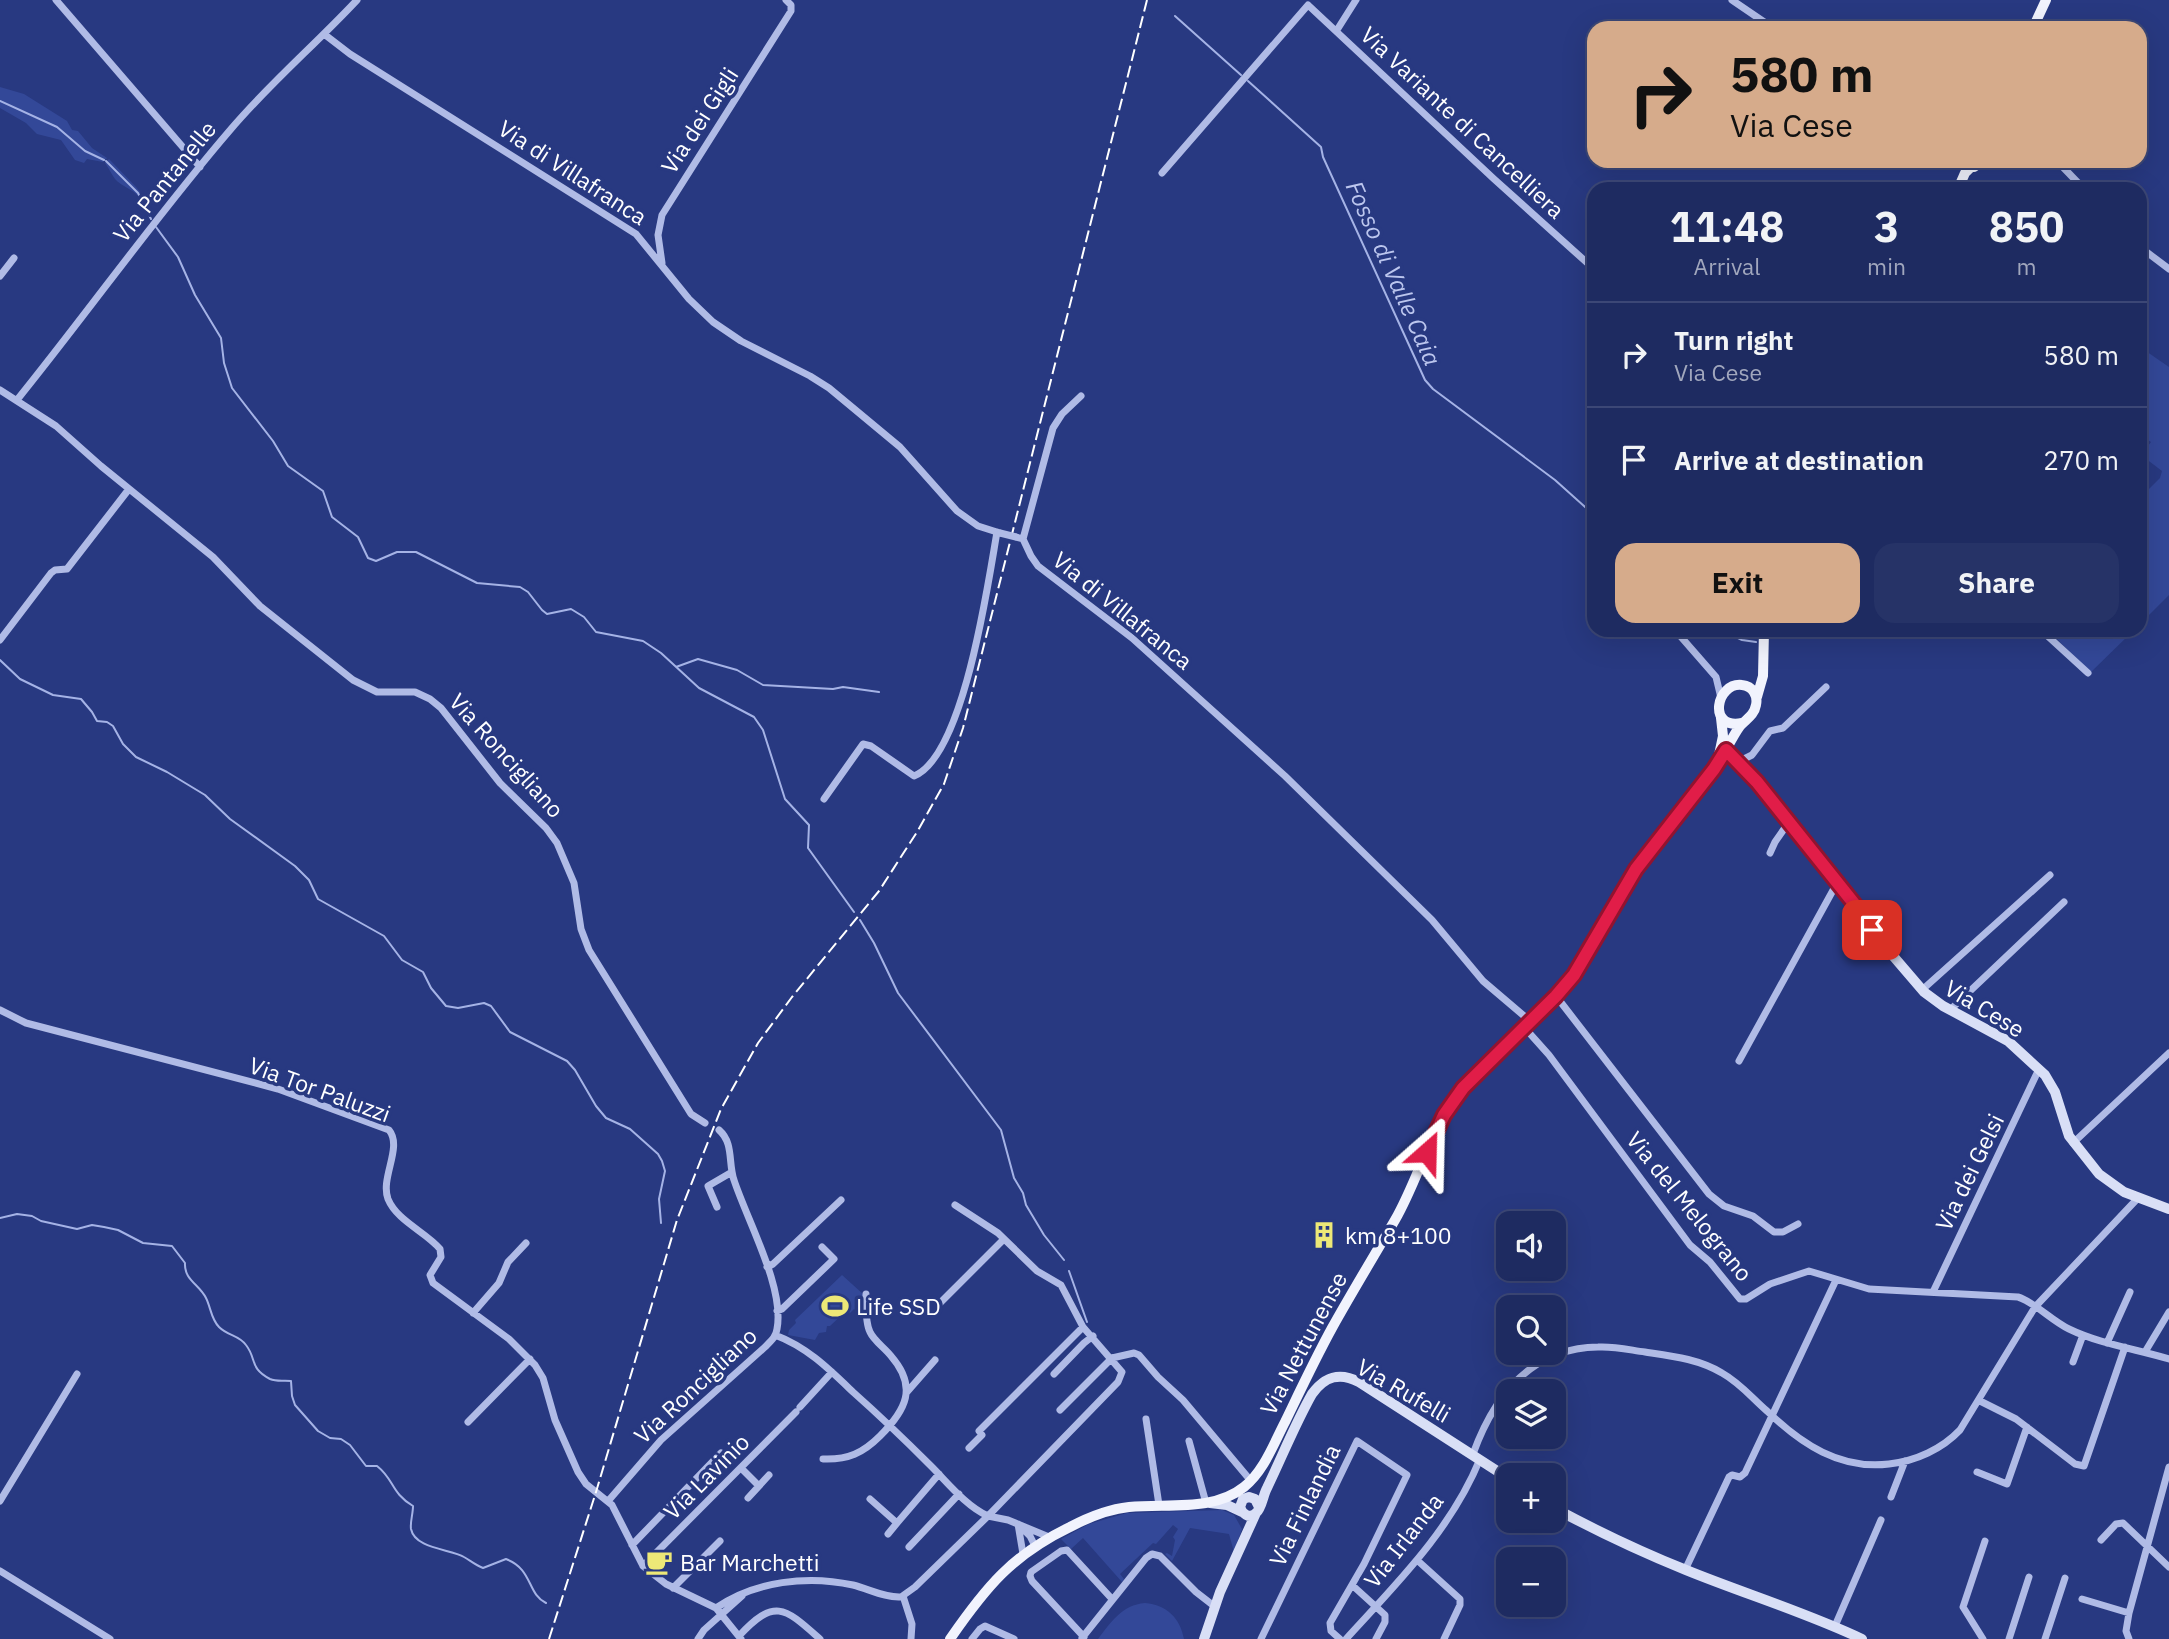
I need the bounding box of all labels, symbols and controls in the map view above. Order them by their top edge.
street label: Via Variante di Cancelliera [1355,20,1571,224]
text: 580 m [1730,42,1874,105]
icon: right [1615,49,1706,140]
street label: Via dei Gigli [654,61,744,179]
text: Via Cese [1730,104,1853,146]
street label: Via di Villafranca [493,113,653,231]
street label: Via Pantanelle [106,114,222,248]
water label: Fosso di Valle Caia [1339,175,1449,371]
text: 11:48 [1670,199,1784,254]
text: 3 [1874,199,1899,254]
text: 850 [1989,199,2064,254]
text: Arrival [1694,251,1761,281]
text: min [1867,251,1906,281]
text: m [2016,251,2037,281]
text: Turn right [1674,323,1793,357]
icon: right [1615,336,1653,374]
text: 580 m [2043,338,2119,372]
text: Via Cese [1674,357,1762,387]
icon: arrive [1615,441,1653,479]
text: Arrive at destination [1674,443,1924,477]
text: 270 m [2043,443,2119,477]
button: Exit [1615,543,1860,623]
button: Share [1874,543,2119,623]
street label: Via di Villafranca [1047,544,1199,676]
street label: Via Roncigliano [443,686,571,824]
pin [1842,900,1902,960]
icon: arrive [1853,911,1891,949]
street label: Via Cese [1939,972,2031,1044]
street label: Via Tor Paluzzi [245,1050,395,1128]
street label: Via dei Gelsi [1928,1109,2010,1235]
position arrow [1390,1115,1464,1189]
street label: Via del Melograno [1620,1125,1760,1287]
map controls [1496,1211,1566,1617]
button: sound [1496,1211,1566,1281]
building icon: km 8+100 [1309,1220,1339,1250]
place label: km 8+100 [1345,1220,1452,1250]
street label: Via Nettunense [1253,1266,1353,1420]
sports icon: Life SSD [820,1291,850,1321]
place label: Life SSD [856,1291,941,1321]
button: search [1496,1295,1566,1365]
street label: Via Roncigliano [627,1320,763,1450]
street label: Via Rufelli [1352,1351,1456,1429]
button: layers [1496,1379,1566,1449]
street label: Via Lavinio [657,1427,755,1525]
street label: Via Finlandia [1262,1439,1346,1571]
button: + [1496,1463,1566,1533]
street label: Via Irlanda [1357,1487,1449,1593]
cafe icon: Bar Marchetti [644,1547,674,1577]
place label: Bar Marchetti [680,1547,819,1577]
button: − [1496,1547,1566,1617]

